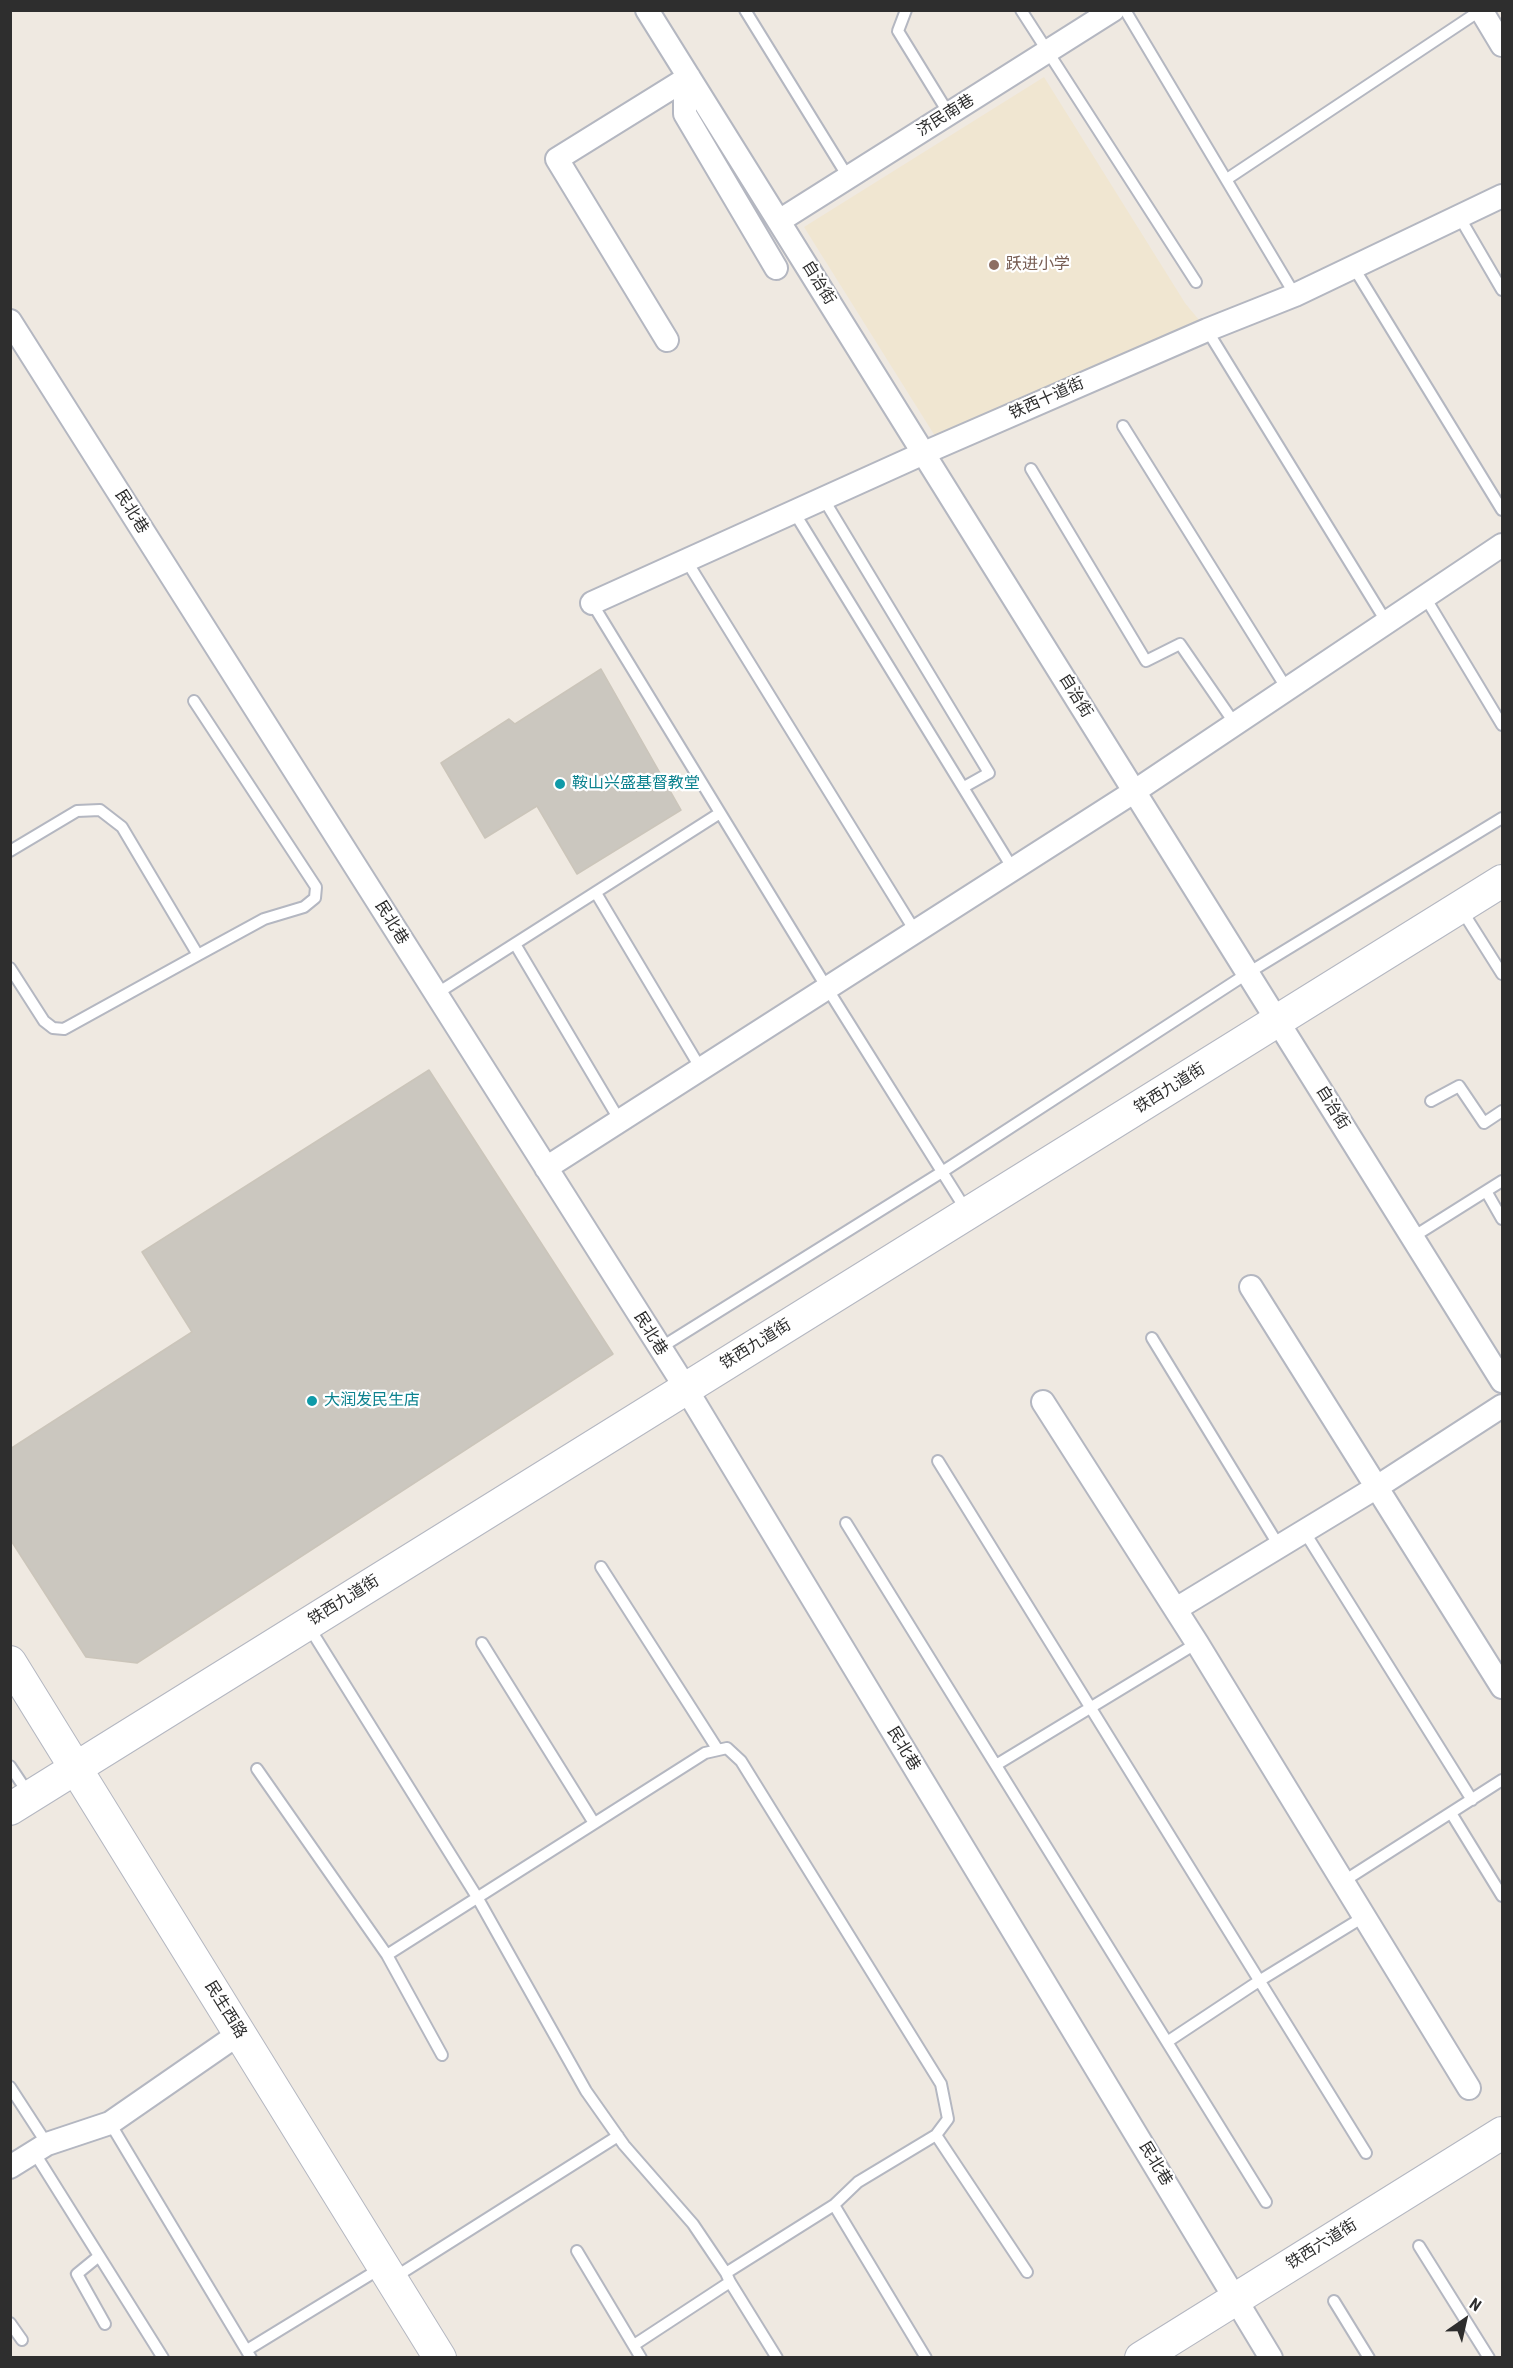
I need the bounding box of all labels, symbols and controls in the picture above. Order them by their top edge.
street label: 济民南巷 [914,91,978,141]
place label: 跃进小学 [1006,255,1070,275]
street label: 自治街 [797,258,839,308]
marker: 跃进小学 [987,258,1001,272]
street label: 铁西十道街 [1007,374,1087,424]
street label: 民北巷 [110,487,152,537]
street label: 自治街 [1054,671,1096,721]
place label: 鞍山兴盛基督教堂 [572,774,700,794]
marker: 鞍山兴盛基督教堂 [553,777,567,791]
street label: 民北巷 [370,898,412,948]
street label: 铁西九道街 [1131,1060,1209,1118]
street label: 自治街 [1311,1083,1353,1133]
street label: 民北巷 [629,1309,671,1359]
street label: 铁西九道街 [717,1316,795,1374]
place label: 大润发民生店 [324,1391,420,1411]
marker: 大润发民生店 [305,1394,319,1408]
street label: 铁西九道街 [305,1572,383,1630]
street label: 民北巷 [882,1723,924,1775]
street label: 民生西路 [200,1978,250,2042]
street label: 民北巷 [1134,2138,1176,2190]
street label: 铁西六道街 [1283,2216,1361,2274]
north arrow [1435,2290,1495,2350]
text: N [1466,2294,1485,2315]

